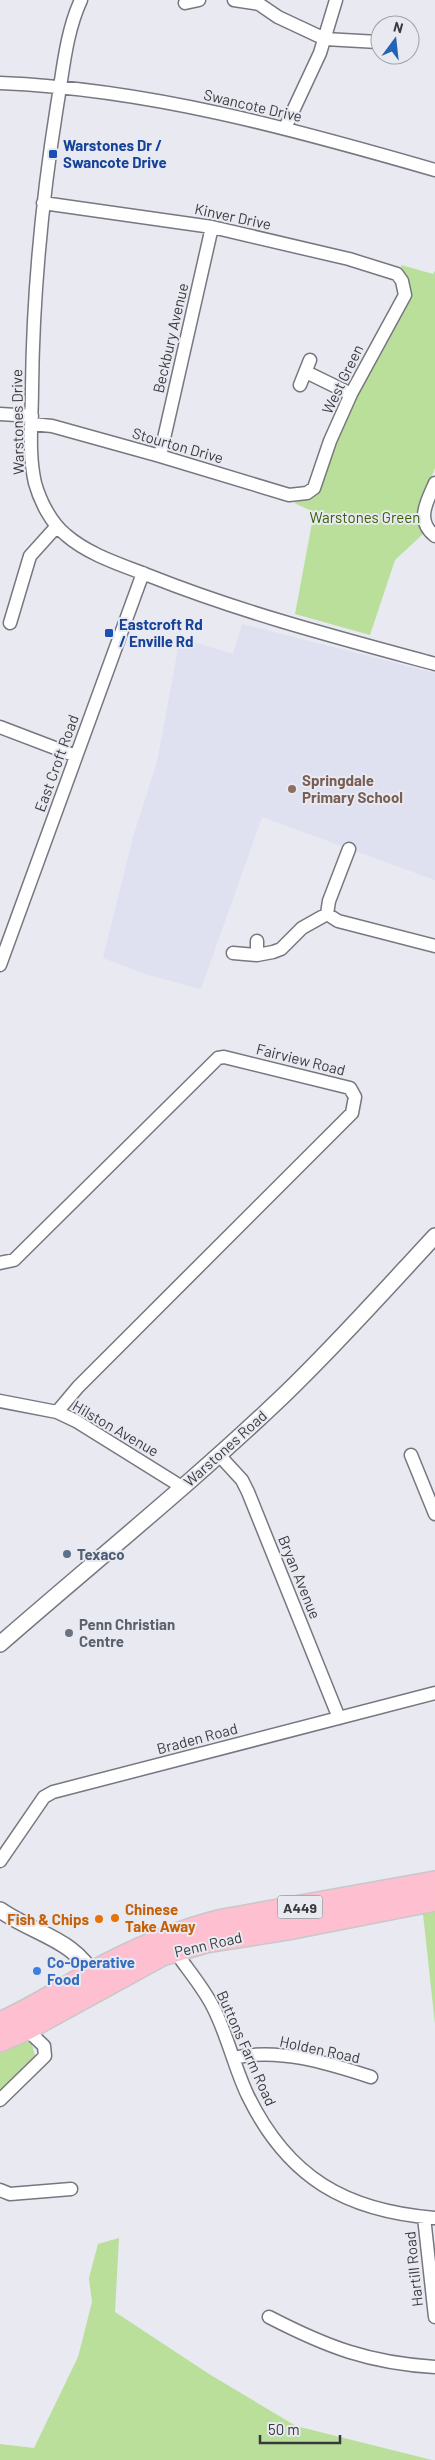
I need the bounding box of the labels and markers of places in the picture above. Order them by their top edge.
place label: Warstones Dr / Swancote Drive [63,136,167,171]
marker: Warstones Dr / Swancote Drive [47,148,59,160]
place label: Eastcroft Rd / Enville Rd [119,615,203,650]
marker: Eastcroft Rd / Enville Rd [103,627,115,639]
place label: Springdale Primary School [302,771,403,806]
marker: Springdale Primary School [286,783,298,795]
place label: Texaco [77,1545,125,1563]
marker: Texaco [61,1548,73,1560]
place label: Penn Christian Centre [79,1615,175,1650]
marker: Penn Christian Centre [63,1627,75,1639]
place label: Chinese Take Away [125,1900,196,1935]
place label: Fish & Chips [7,1910,89,1928]
marker: Chinese Take Away [109,1912,121,1924]
marker: Fish & Chips [93,1913,105,1925]
place label: Co-Operative Food [47,1953,135,1988]
marker: Co-Operative Food [31,1965,43,1977]

